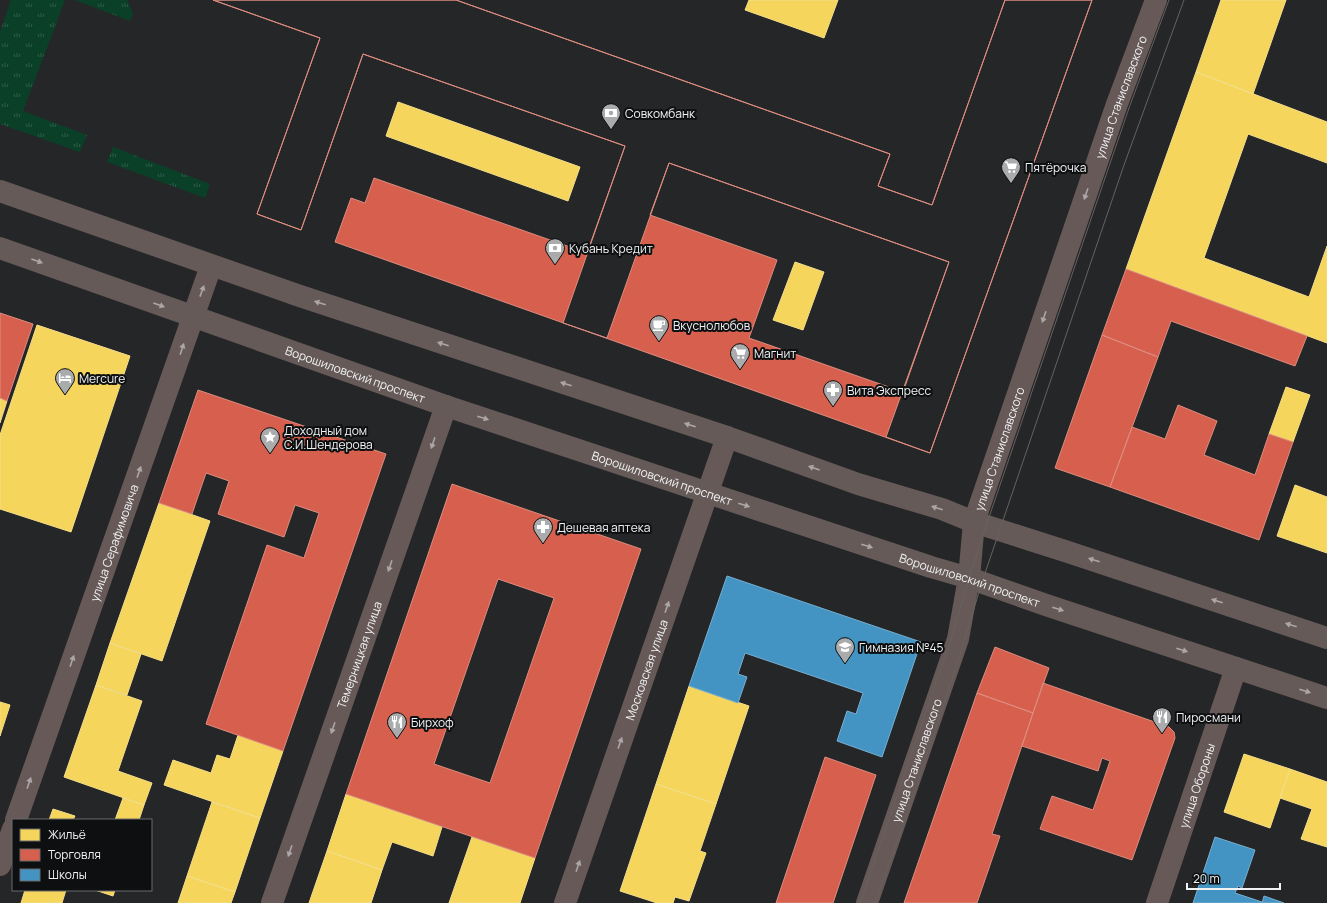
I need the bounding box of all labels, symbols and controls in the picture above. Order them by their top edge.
street label: улица Станиславского [1090,33,1151,161]
bank icon: Совкомбанк [600,102,622,130]
place label: Совкомбанк [625,105,696,122]
supermarket icon: Пятёрочка [1000,156,1022,184]
place label: Пятёрочка [1025,159,1086,176]
one-way arrow [1083,188,1089,200]
bank icon: Кубань Кредит [544,237,566,265]
place label: Кубань Кредит [569,240,653,257]
one-way arrow [31,258,43,264]
one-way arrow [200,285,206,297]
one-way arrow [313,300,325,306]
one-way arrow [153,302,165,308]
one-way arrow [1041,311,1047,323]
cafe icon: Вкуснолюбов [648,314,670,342]
place label: Вкуснолюбов [673,317,751,334]
one-way arrow [437,340,449,346]
street label: Ворошиловский проспект [283,341,428,407]
supermarket icon: Магнит [729,342,751,370]
one-way arrow [179,343,185,355]
place label: Магнит [754,345,796,362]
hotel icon: Mercure [54,367,76,395]
place label: Mercure [79,370,125,387]
pharmacy icon: Вита Экспресс [822,379,844,407]
one-way arrow [560,381,572,387]
place label: Вита Экспресс [847,382,931,399]
street label: улица Станиславского [970,384,1028,513]
one-way arrow [478,416,490,422]
place label: Доходный дом С.И.Шендерова [284,422,373,453]
one-way arrow [684,422,696,428]
place icon: Доходный дом С.И.Шендерова [259,426,281,454]
one-way arrow [430,437,436,449]
street label: Ворошиловский проспект [590,447,735,509]
one-way arrow [807,465,819,471]
one-way arrow [136,466,142,478]
street label: улица Серафимовича [85,482,142,604]
one-way arrow [738,502,750,508]
one-way arrow [931,505,943,511]
pharmacy icon: Дешевая аптека [532,516,554,544]
place label: Дешевая аптека [557,519,650,536]
one-way arrow [862,543,874,549]
street label: Ворошиловский проспект [897,549,1043,611]
one-way arrow [1087,557,1099,563]
one-way arrow [387,560,393,572]
one-way arrow [1211,598,1223,604]
street label: Темерницкая улица [332,599,386,711]
one-way arrow [664,601,670,613]
one-way arrow [1053,607,1065,613]
street label: Московская улица [621,617,671,722]
one-way arrow [1284,622,1296,628]
school or university icon: Гимназия №45 [834,636,856,664]
place label: Гимназия №45 [859,639,944,656]
one-way arrow [1176,648,1188,654]
one-way arrow [70,654,76,666]
one-way arrow [1300,688,1312,694]
street label: улица Станиславского [887,696,945,824]
restaurant icon: Пиросмани [1151,706,1173,734]
place label: Пиросмани [1176,709,1241,726]
restaurant icon: Бирхоф [386,711,408,739]
place label: Бирхоф [411,714,454,731]
one-way arrow [330,722,336,734]
one-way arrow [618,737,624,749]
street label: улица Обороны [1174,741,1219,830]
one-way arrow [26,777,32,789]
legend [12,819,152,891]
text: Жильё [48,826,86,843]
one-way arrow [287,845,293,857]
text: Торговля [48,846,101,863]
one-way arrow [575,860,581,872]
scale bar [1187,865,1280,891]
text: Школы [48,866,87,883]
text: 20 m [1193,870,1220,887]

